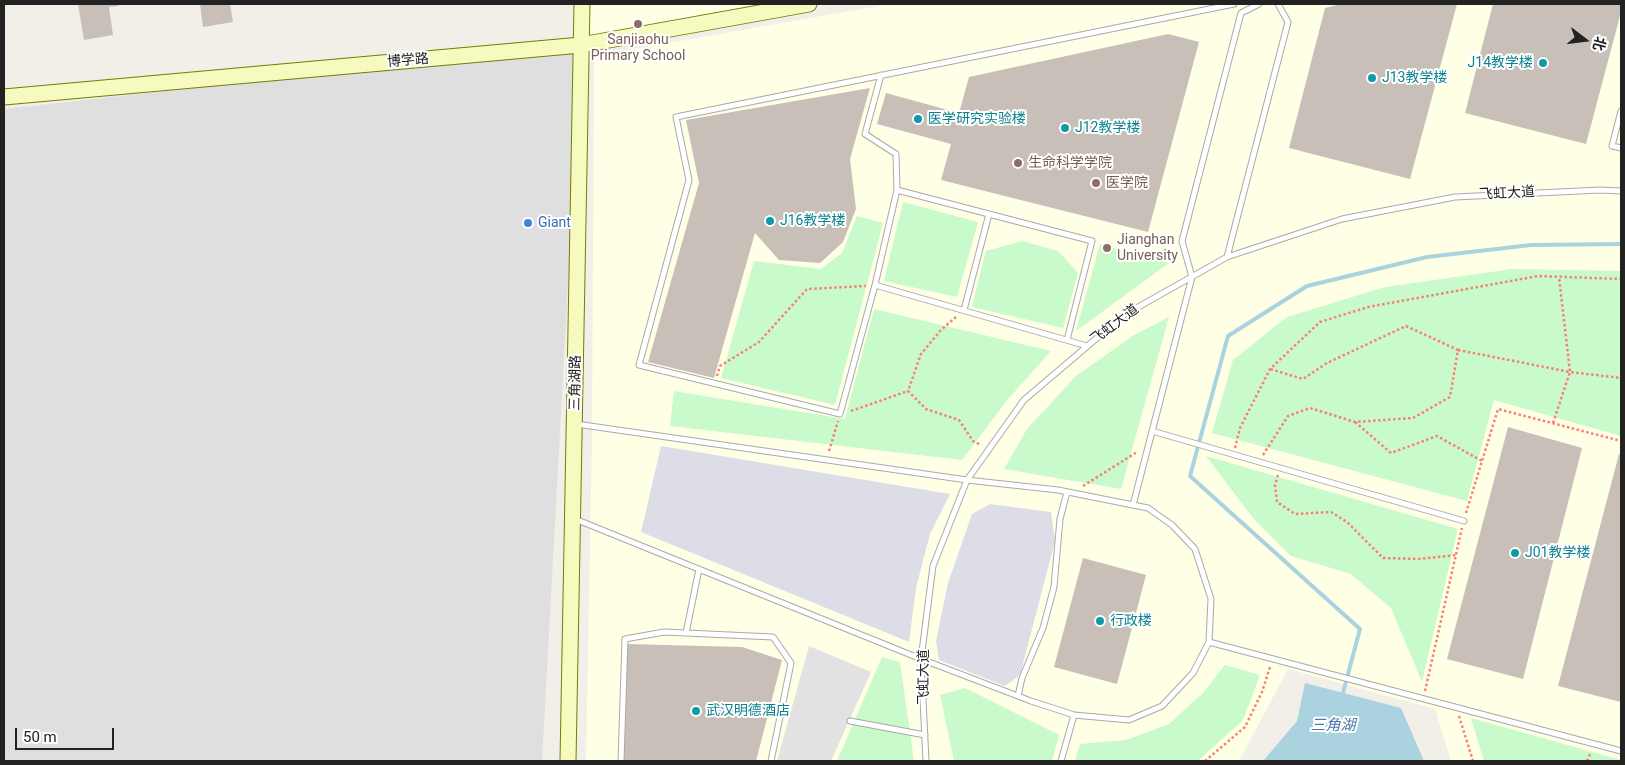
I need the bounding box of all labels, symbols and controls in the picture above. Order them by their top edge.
north arrow [1560,15,1610,65]
marker: Sanjiaohu Primary School [632,18,644,30]
place label: Sanjiaohu Primary School [591,32,685,64]
text: 北 [1590,35,1609,53]
street label: 博学路 [386,51,430,71]
place label: J14教学楼 [1468,55,1533,71]
marker: J14教学楼 [1537,57,1549,69]
place label: J13教学楼 [1382,70,1447,86]
marker: J13教学楼 [1366,72,1378,84]
place label: 医学研究实验楼 [928,111,1026,127]
marker: 医学研究实验楼 [912,113,924,125]
place label: J12教学楼 [1075,120,1140,136]
marker: J12教学楼 [1059,122,1071,134]
place label: 生命科学学院 [1028,155,1112,171]
marker: 生命科学学院 [1012,157,1024,169]
place label: 医学院 [1106,175,1148,191]
marker: 医学院 [1090,177,1102,189]
street label: 飞虹大道 [1479,184,1535,204]
place label: J16教学楼 [780,213,845,229]
place label: Giant [538,215,571,231]
marker: J16教学楼 [764,215,776,227]
marker: Giant [522,217,534,229]
place label: Jianghan University [1117,232,1178,264]
marker: Jianghan University [1101,242,1113,254]
street label: 飞虹大道 [1088,301,1142,349]
street label: 三角湖路 [567,355,585,411]
place label: J01教学楼 [1525,545,1590,561]
marker: J01教学楼 [1509,547,1521,559]
place label: 行政楼 [1110,613,1152,629]
marker: 行政楼 [1094,615,1106,627]
street label: 飞虹大道 [916,649,932,705]
place label: 武汉明德酒店 [706,703,790,719]
marker: 武汉明德酒店 [690,705,702,717]
water label: 三角湖 [1311,717,1355,735]
scale bar [18,718,116,750]
text: 50 m [23,728,57,746]

